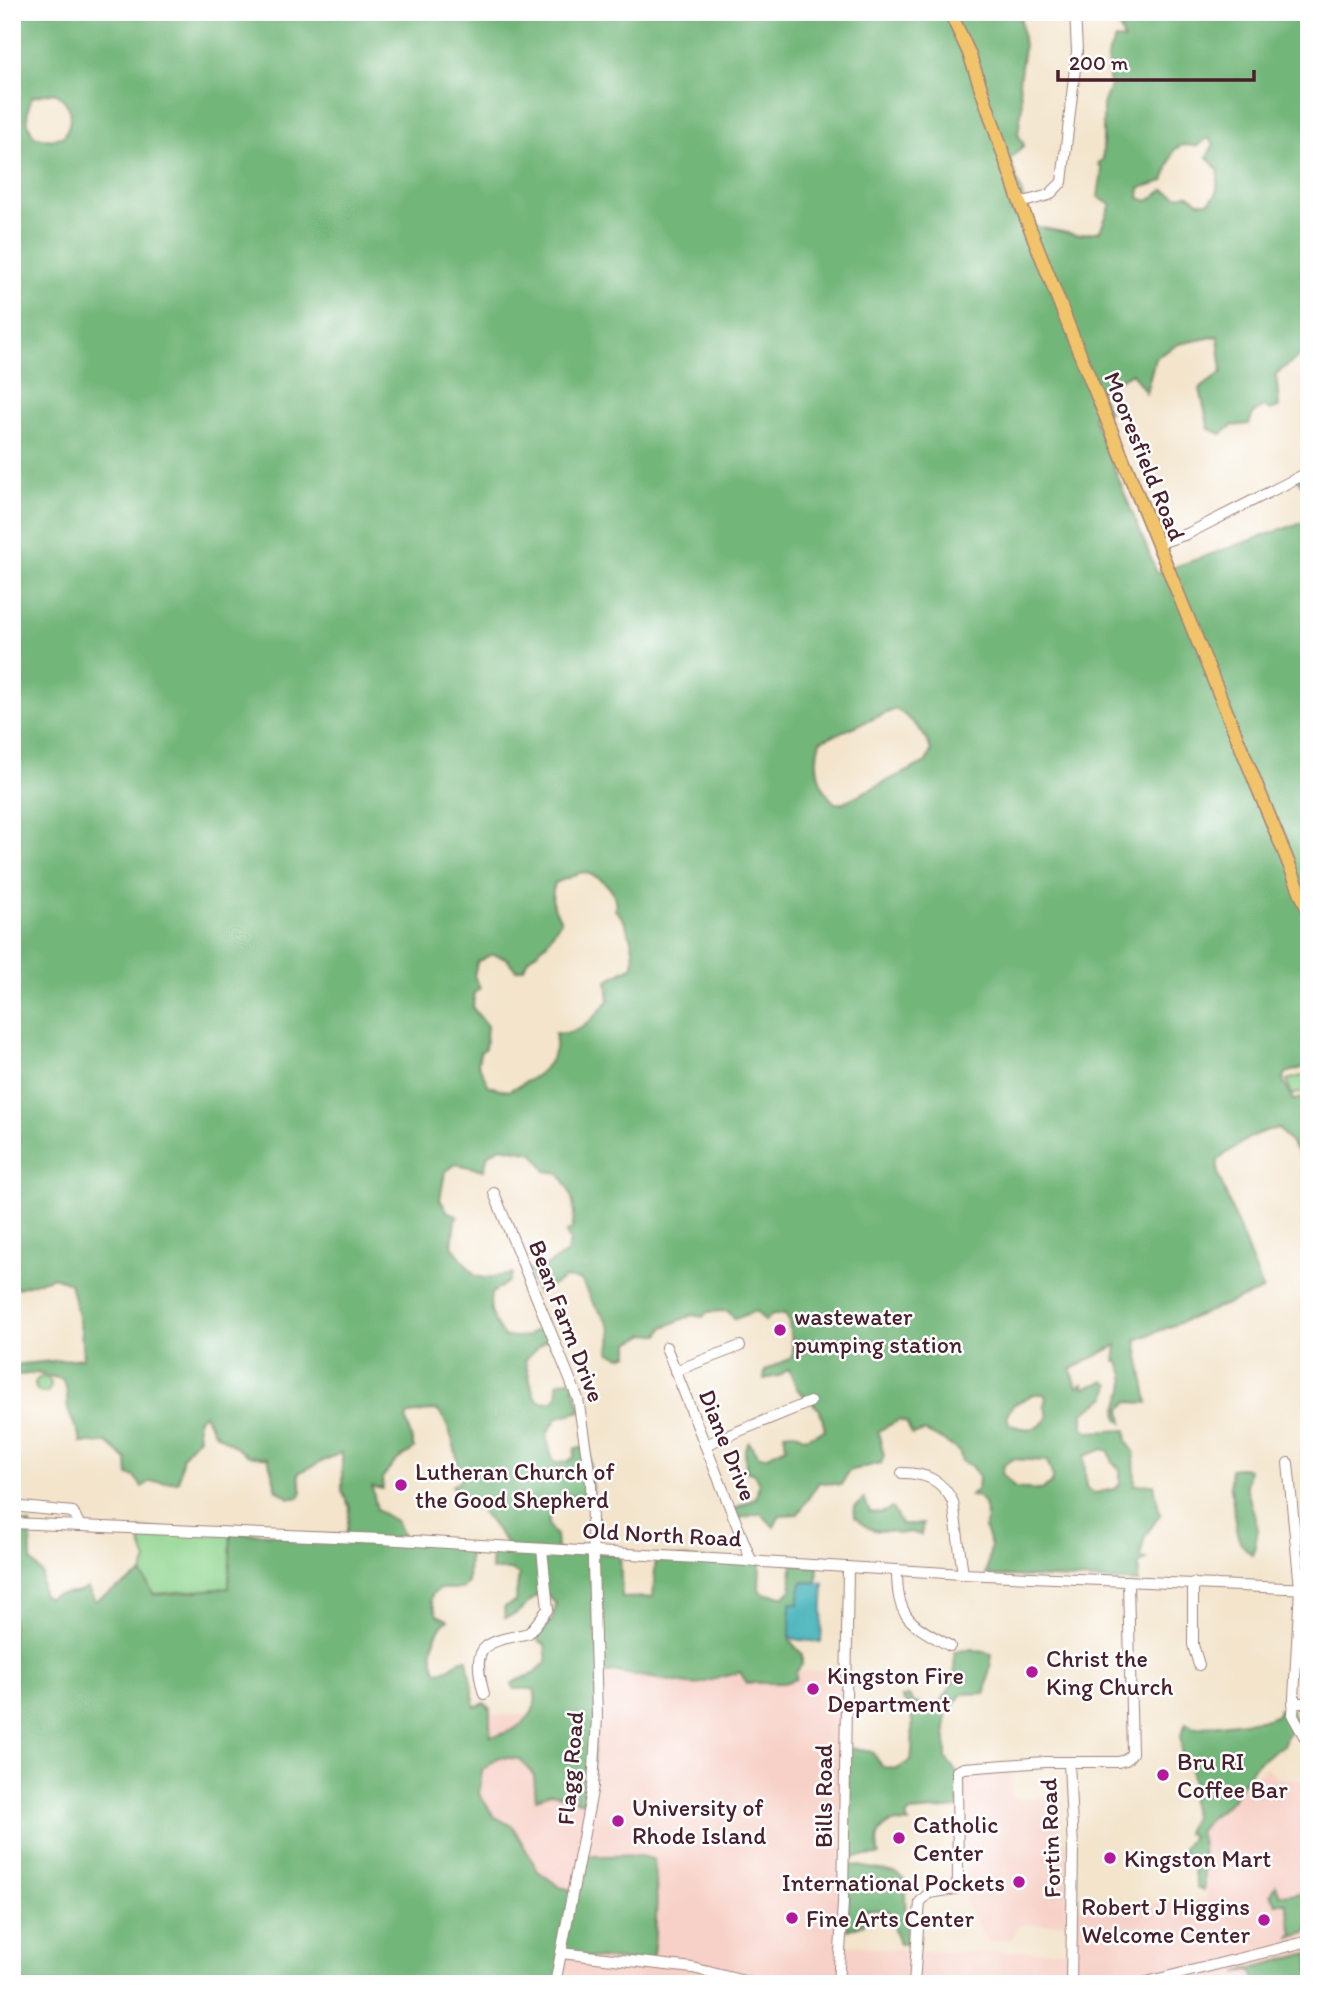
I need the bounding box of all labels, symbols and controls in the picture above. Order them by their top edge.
scale bar [1058,38,1254,82]
text: 200 m [1069,50,1129,75]
street label: Mooresfield Road [1098,367,1192,545]
street label: Bean Farm Drive [523,1236,611,1406]
place label: wastewater pumping station [794,1302,963,1359]
marker: wastewater pumping station [772,1322,788,1338]
street label: Diane Drive [693,1385,763,1505]
place label: Lutheran Church of the Good Shepherd [415,1457,615,1514]
marker: Lutheran Church of the Good Shepherd [393,1477,409,1493]
street label: Old North Road [581,1515,743,1553]
place label: Christ the King Church [1046,1644,1173,1701]
place label: Kingston Fire Department [827,1661,964,1718]
marker: Christ the King Church [1024,1664,1040,1680]
marker: Kingston Fire Department [805,1681,821,1697]
street label: Flagg Road [551,1710,589,1826]
street label: Bills Road [809,1744,838,1848]
place label: Bru RI Coffee Bar [1177,1747,1288,1804]
marker: Bru RI Coffee Bar [1155,1767,1171,1783]
street label: Fortin Road [1033,1778,1067,1898]
place label: University of Rhode Island [632,1793,766,1850]
place label: Catholic Center [913,1810,998,1867]
marker: University of Rhode Island [610,1813,626,1829]
marker: Catholic Center [891,1830,907,1846]
place label: Kingston Mart [1124,1844,1271,1873]
marker: Kingston Mart [1102,1850,1118,1866]
place label: International Pockets [782,1868,1005,1897]
marker: International Pockets [1011,1874,1027,1890]
place label: Robert J Higgins Welcome Center [1081,1892,1250,1949]
place label: Fine Arts Center [806,1904,974,1933]
marker: Fine Arts Center [784,1910,800,1926]
marker: Robert J Higgins Welcome Center [1256,1912,1272,1928]

